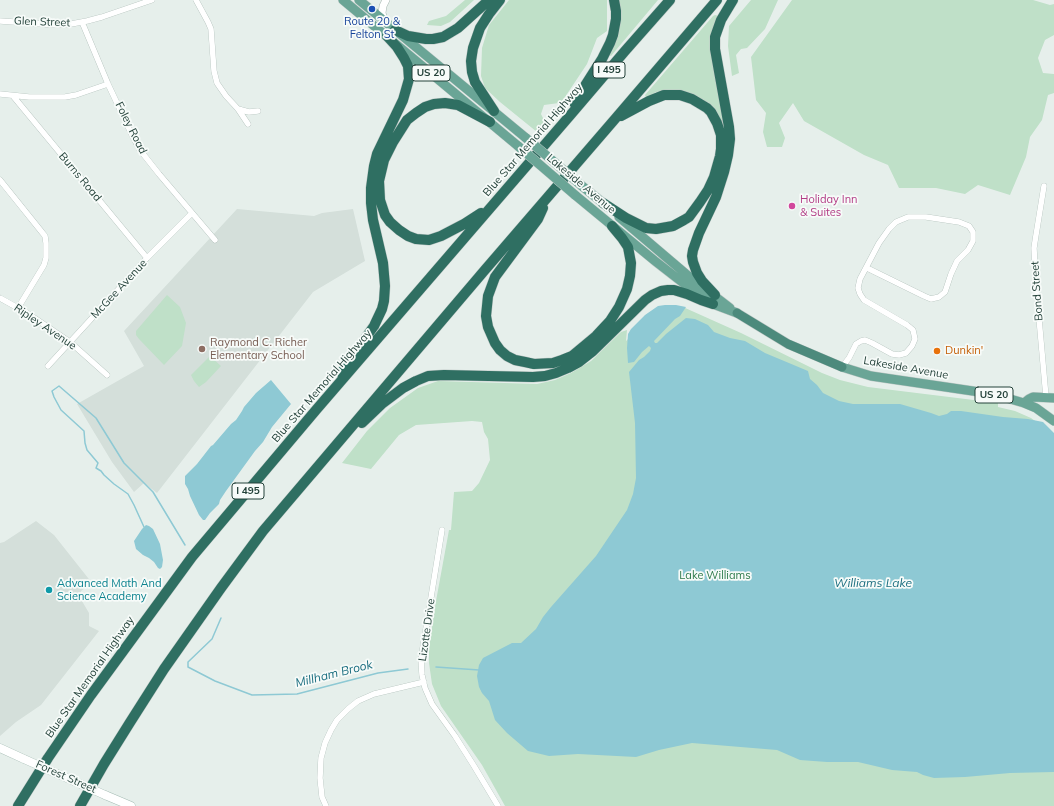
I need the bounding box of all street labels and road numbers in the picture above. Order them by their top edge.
street label: Glen Street [14,14,70,30]
road number: I 495 [593,62,625,78]
road number: US 20 [412,65,450,81]
street label: Blue Star Memorial Highway [480,81,586,199]
street label: Foley Road [112,100,150,156]
street label: Burns Road [56,150,104,204]
street label: Lakeside Avenue [544,151,618,217]
street label: McGee Avenue [88,257,150,321]
street label: Bond Street [1028,261,1046,321]
street label: Ripley Avenue [11,301,79,353]
street label: Blue Star Memorial Highway [269,327,375,445]
street label: Lakeside Avenue [863,354,949,382]
road number: US 20 [975,387,1013,403]
road number: I 495 [232,483,264,499]
street label: Lizotte Drive [416,598,438,662]
street label: Blue Star Memorial Highway [43,614,137,740]
street label: Forest Street [34,758,98,796]

